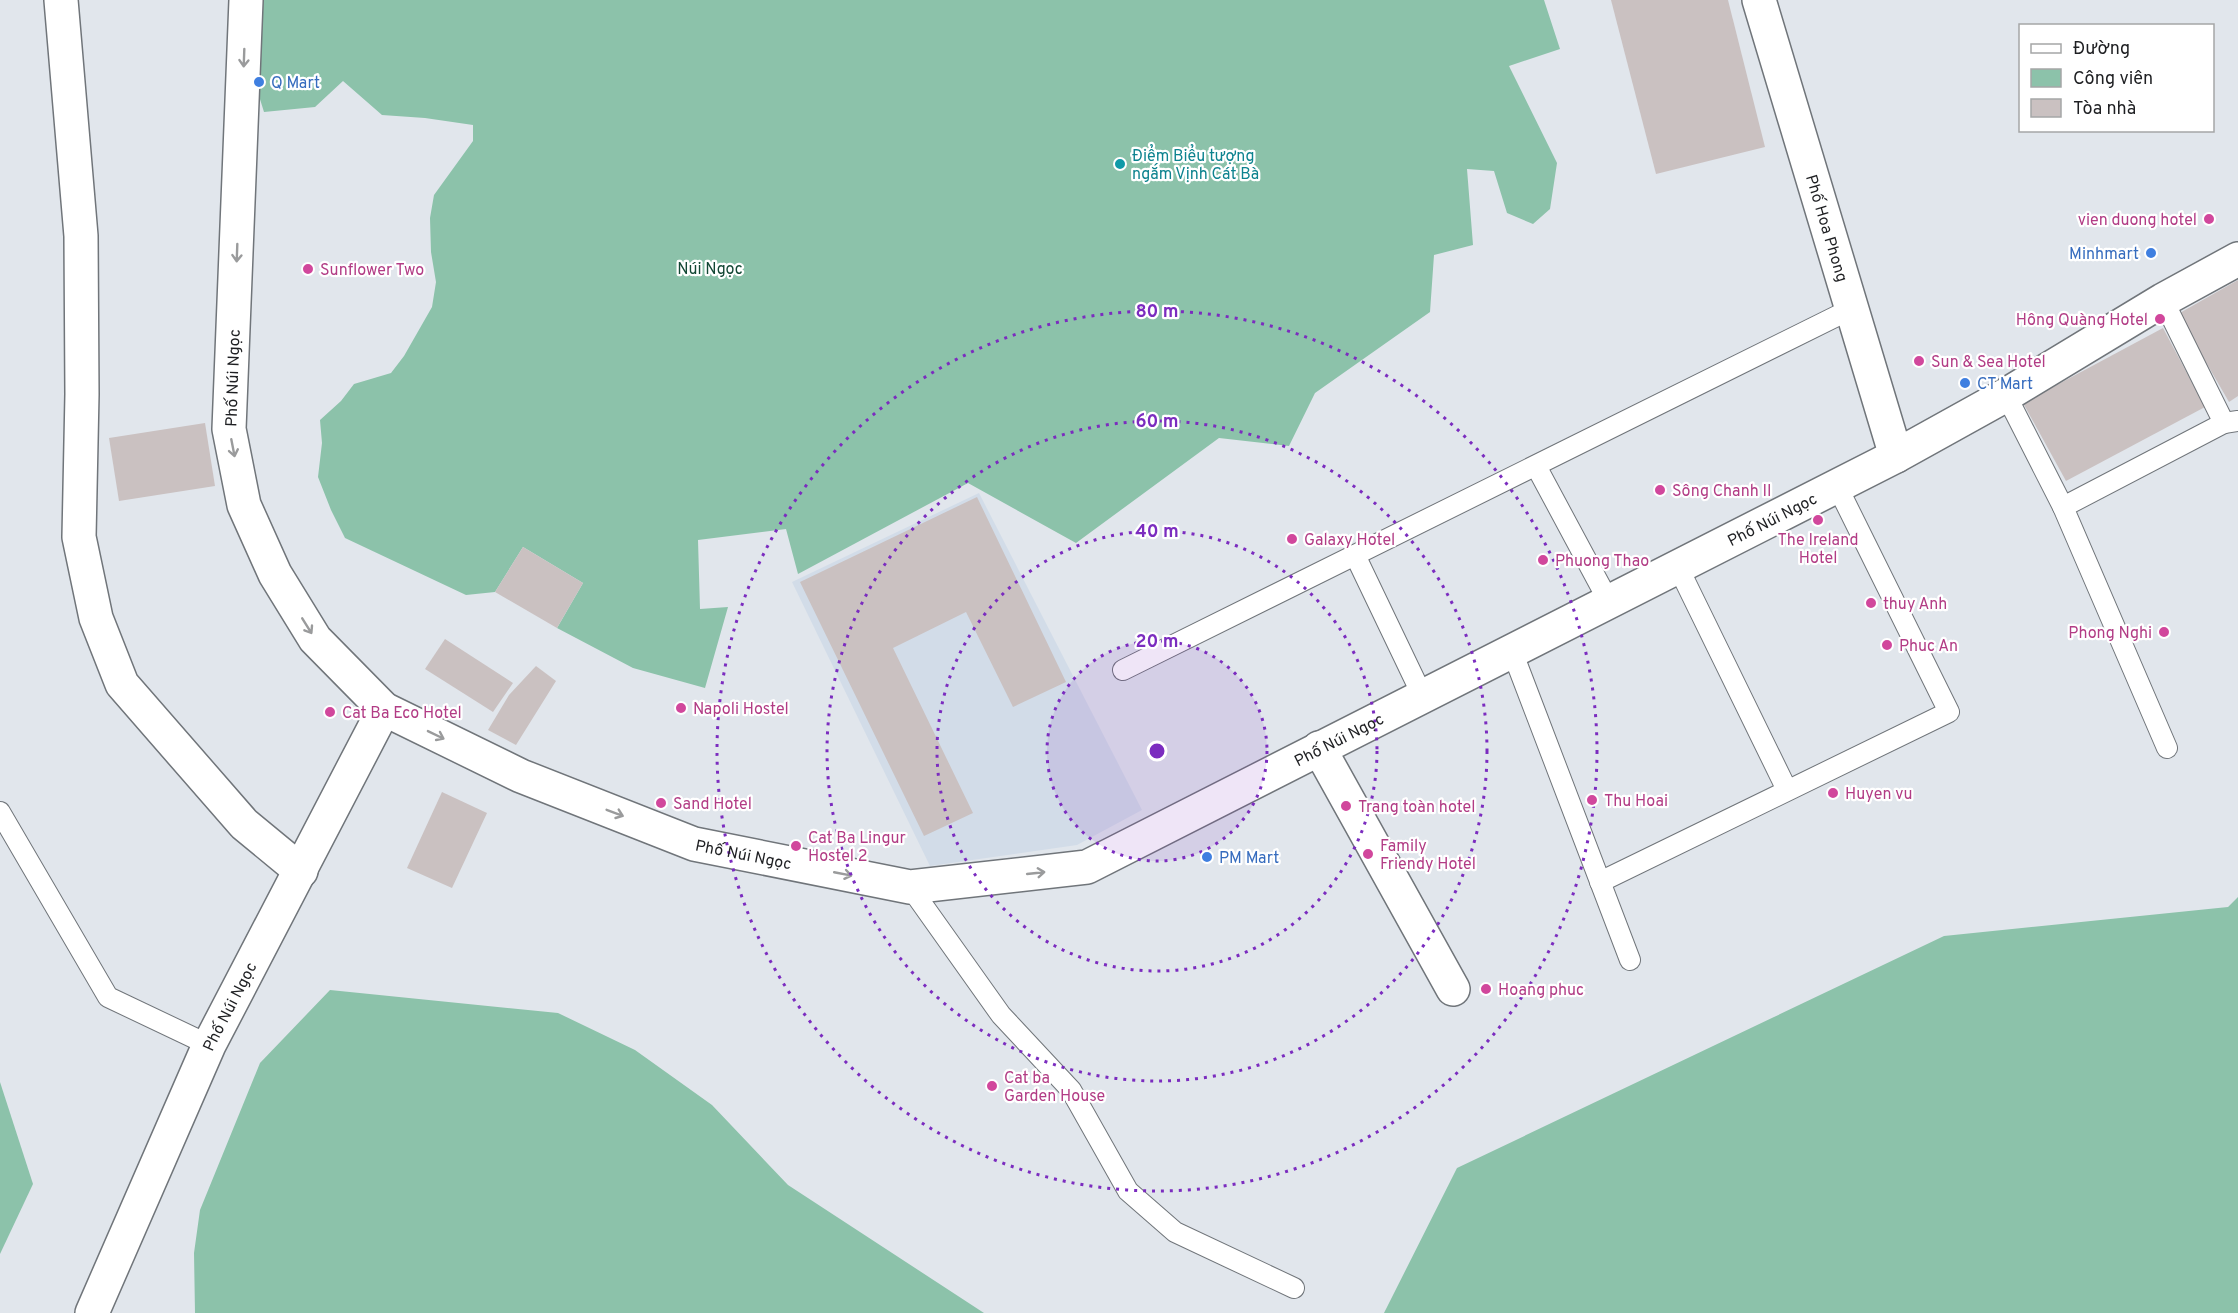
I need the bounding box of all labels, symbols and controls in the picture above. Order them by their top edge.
legend [2019,24,2214,132]
text: Đường [2073,38,2130,61]
one-way arrow [238,48,249,68]
text: Công viên [2073,68,2153,91]
place label: Q Mart [271,74,320,94]
marker: Q Mart [252,75,266,89]
text: Tòa nhà [2073,98,2136,121]
place label: Điểm Biểu tượng ngắm Vịnh Cát Bà [1132,144,1259,185]
marker: Điểm Biểu tượng ngắm Vịnh Cát Bà [1113,157,1127,171]
street label: Phố Hoa Phong [1800,172,1851,285]
place label: vien duong hotel [2078,211,2197,231]
marker: vien duong hotel [2202,212,2216,226]
one-way arrow [231,243,242,263]
place label: Minhmart [2069,245,2139,265]
marker: Minhmart [2144,246,2158,260]
park label: Núi Ngọc [677,260,743,280]
place label: Sunflower Two [320,261,424,281]
marker: Sunflower Two [301,262,315,276]
text: 80 m [1135,301,1179,324]
place label: Hông Quàng Hotel [2016,311,2148,331]
marker: Hông Quàng Hotel [2153,312,2167,326]
street label: Phố Núi Ngọc [221,329,246,427]
place label: Sun & Sea Hotel [1931,353,2046,373]
marker: Sun & Sea Hotel [1912,354,1926,368]
place label: CT Mart [1977,375,2033,395]
marker: CT Mart [1958,376,1972,390]
text: 60 m [1135,411,1179,434]
one-way arrow [228,438,239,457]
place label: Sông Chanh II [1672,482,1772,502]
marker: Sông Chanh II [1653,483,1667,497]
street label: Phố Núi Ngọc [1725,490,1821,552]
marker: The Ireland Hotel [1811,513,1825,527]
text: 40 m [1135,521,1179,544]
place label: Galaxy Hotel [1304,531,1395,551]
place label: The Ireland Hotel [1778,531,1858,569]
marker: Galaxy Hotel [1285,532,1299,546]
place label: Phuong Thao [1555,552,1649,572]
marker: Phuong Thao [1536,553,1550,567]
place label: thuy Anh [1883,595,1947,615]
marker: thuy Anh [1864,596,1878,610]
one-way arrow [302,617,314,634]
place label: Phong Nghi [2068,624,2152,644]
marker: Phong Nghi [2157,625,2171,639]
text: 20 m [1135,631,1179,654]
place label: Phuc An [1899,637,1958,657]
marker: Phuc An [1880,638,1894,652]
place label: Napoli Hostel [693,700,789,720]
marker: Napoli Hostel [674,701,688,715]
place label: Cat Ba Eco Hotel [342,704,462,724]
marker: Cat Ba Eco Hotel [323,705,337,719]
street label: Phố Núi Ngọc [1291,710,1388,772]
one-way arrow [427,729,445,741]
centre of rings [1147,741,1167,761]
place label: Huyen vu [1845,785,1913,805]
marker: Huyen vu [1826,786,1840,800]
place label: Thu Hoai [1604,792,1668,812]
marker: Thu Hoai [1585,793,1599,807]
place label: Sand Hotel [673,795,752,815]
marker: Sand Hotel [654,796,668,810]
place label: Trang toàn hotel [1358,798,1475,818]
marker: Trang toàn hotel [1339,799,1353,813]
one-way arrow [605,808,623,819]
place label: Cat Ba Lingur Hostel 2 [808,829,906,867]
street label: Phố Núi Ngọc [693,836,793,875]
place label: Family Friendy Hotel [1380,837,1476,875]
marker: Cat Ba Lingur Hostel 2 [789,839,803,853]
marker: Family Friendy Hotel [1361,847,1375,861]
place label: PM Mart [1219,849,1279,869]
marker: PM Mart [1200,850,1214,864]
one-way arrow [1025,867,1045,878]
one-way arrow [833,869,852,880]
street label: Phố Núi Ngọc [200,959,262,1055]
place label: Hoang phuc [1498,981,1584,1001]
marker: Hoang phuc [1479,982,1493,996]
place label: Cat ba Garden House [1004,1069,1105,1107]
marker: Cat ba Garden House [985,1079,999,1093]

